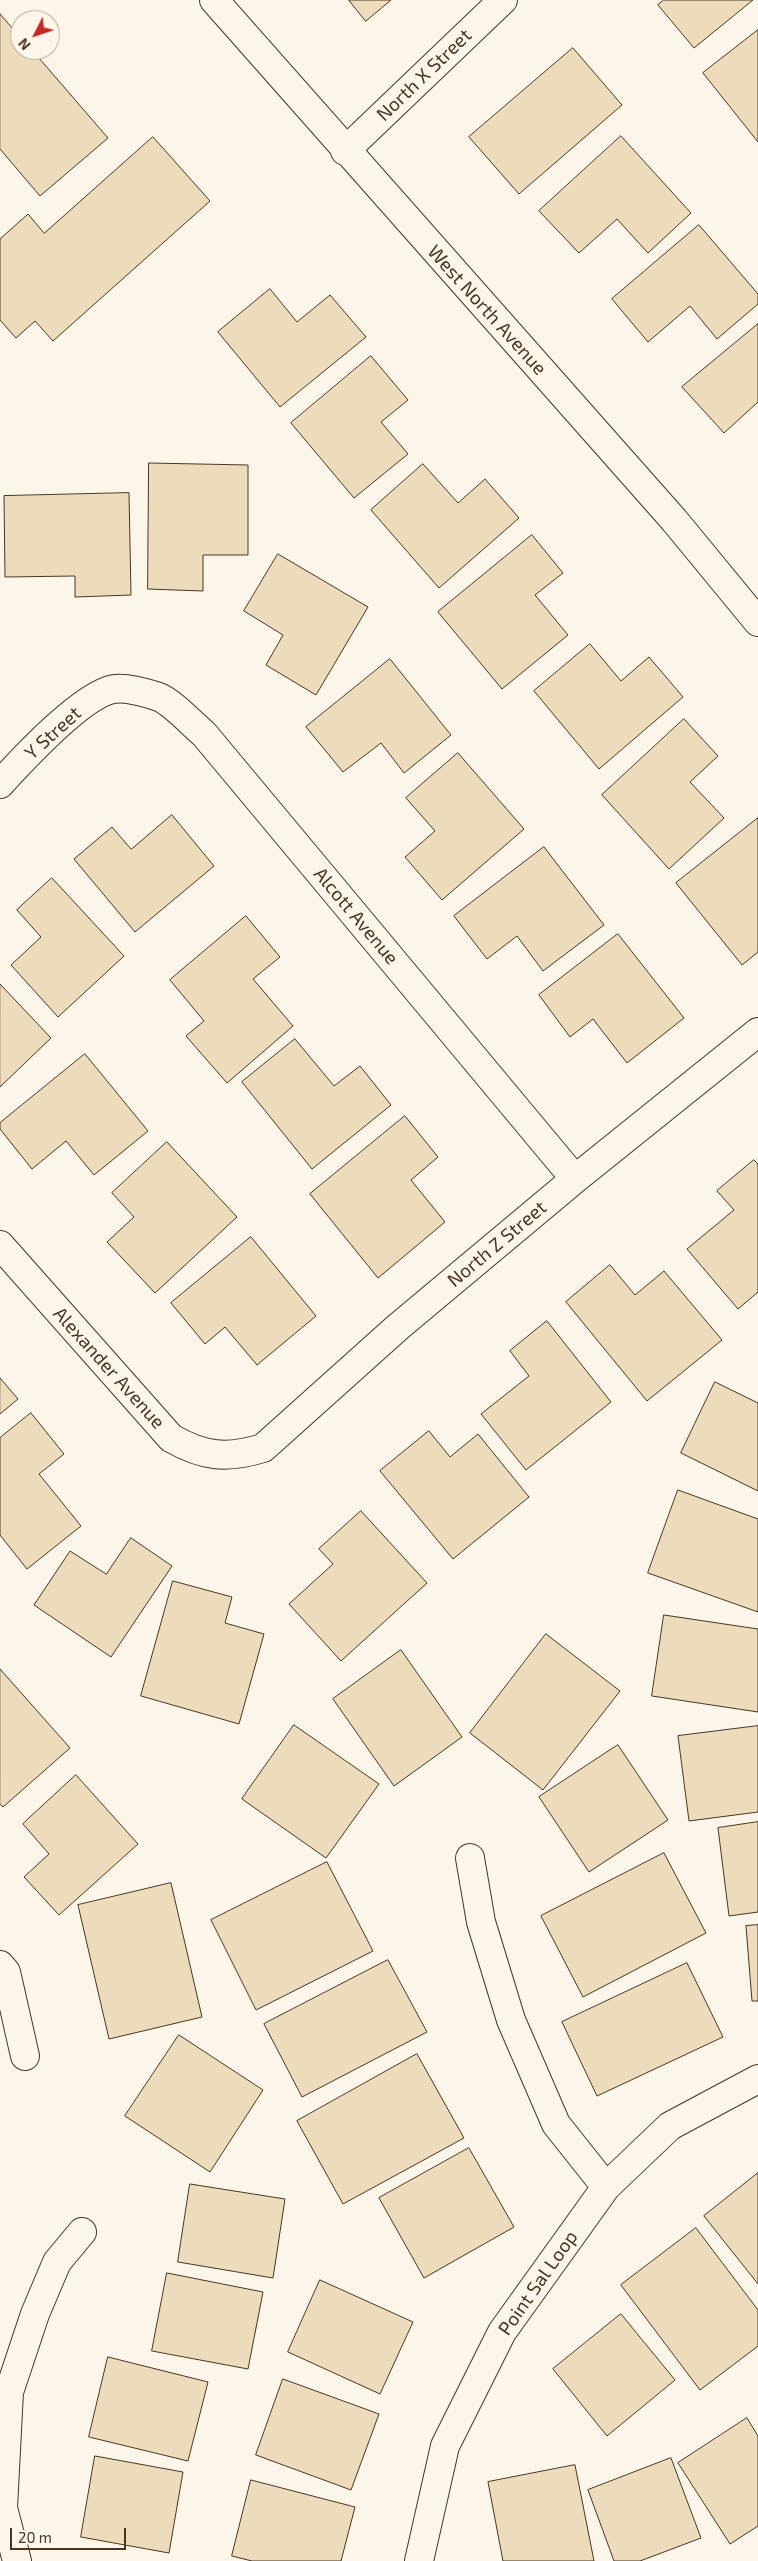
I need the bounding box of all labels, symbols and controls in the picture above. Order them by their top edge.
north arrow [10,10,60,60]
street label: North X Street [372,24,476,126]
text: N [14,35,34,54]
street label: West North Avenue [423,240,551,380]
street label: Y Street [20,702,86,764]
street label: Alcott Avenue [309,863,403,969]
street label: North Z Street [443,1196,551,1292]
street label: Alexander Avenue [48,1302,170,1434]
street label: Point Sal Loop [494,2226,582,2340]
scale bar [12,2518,129,2550]
text: 20 m [18,2528,52,2546]

